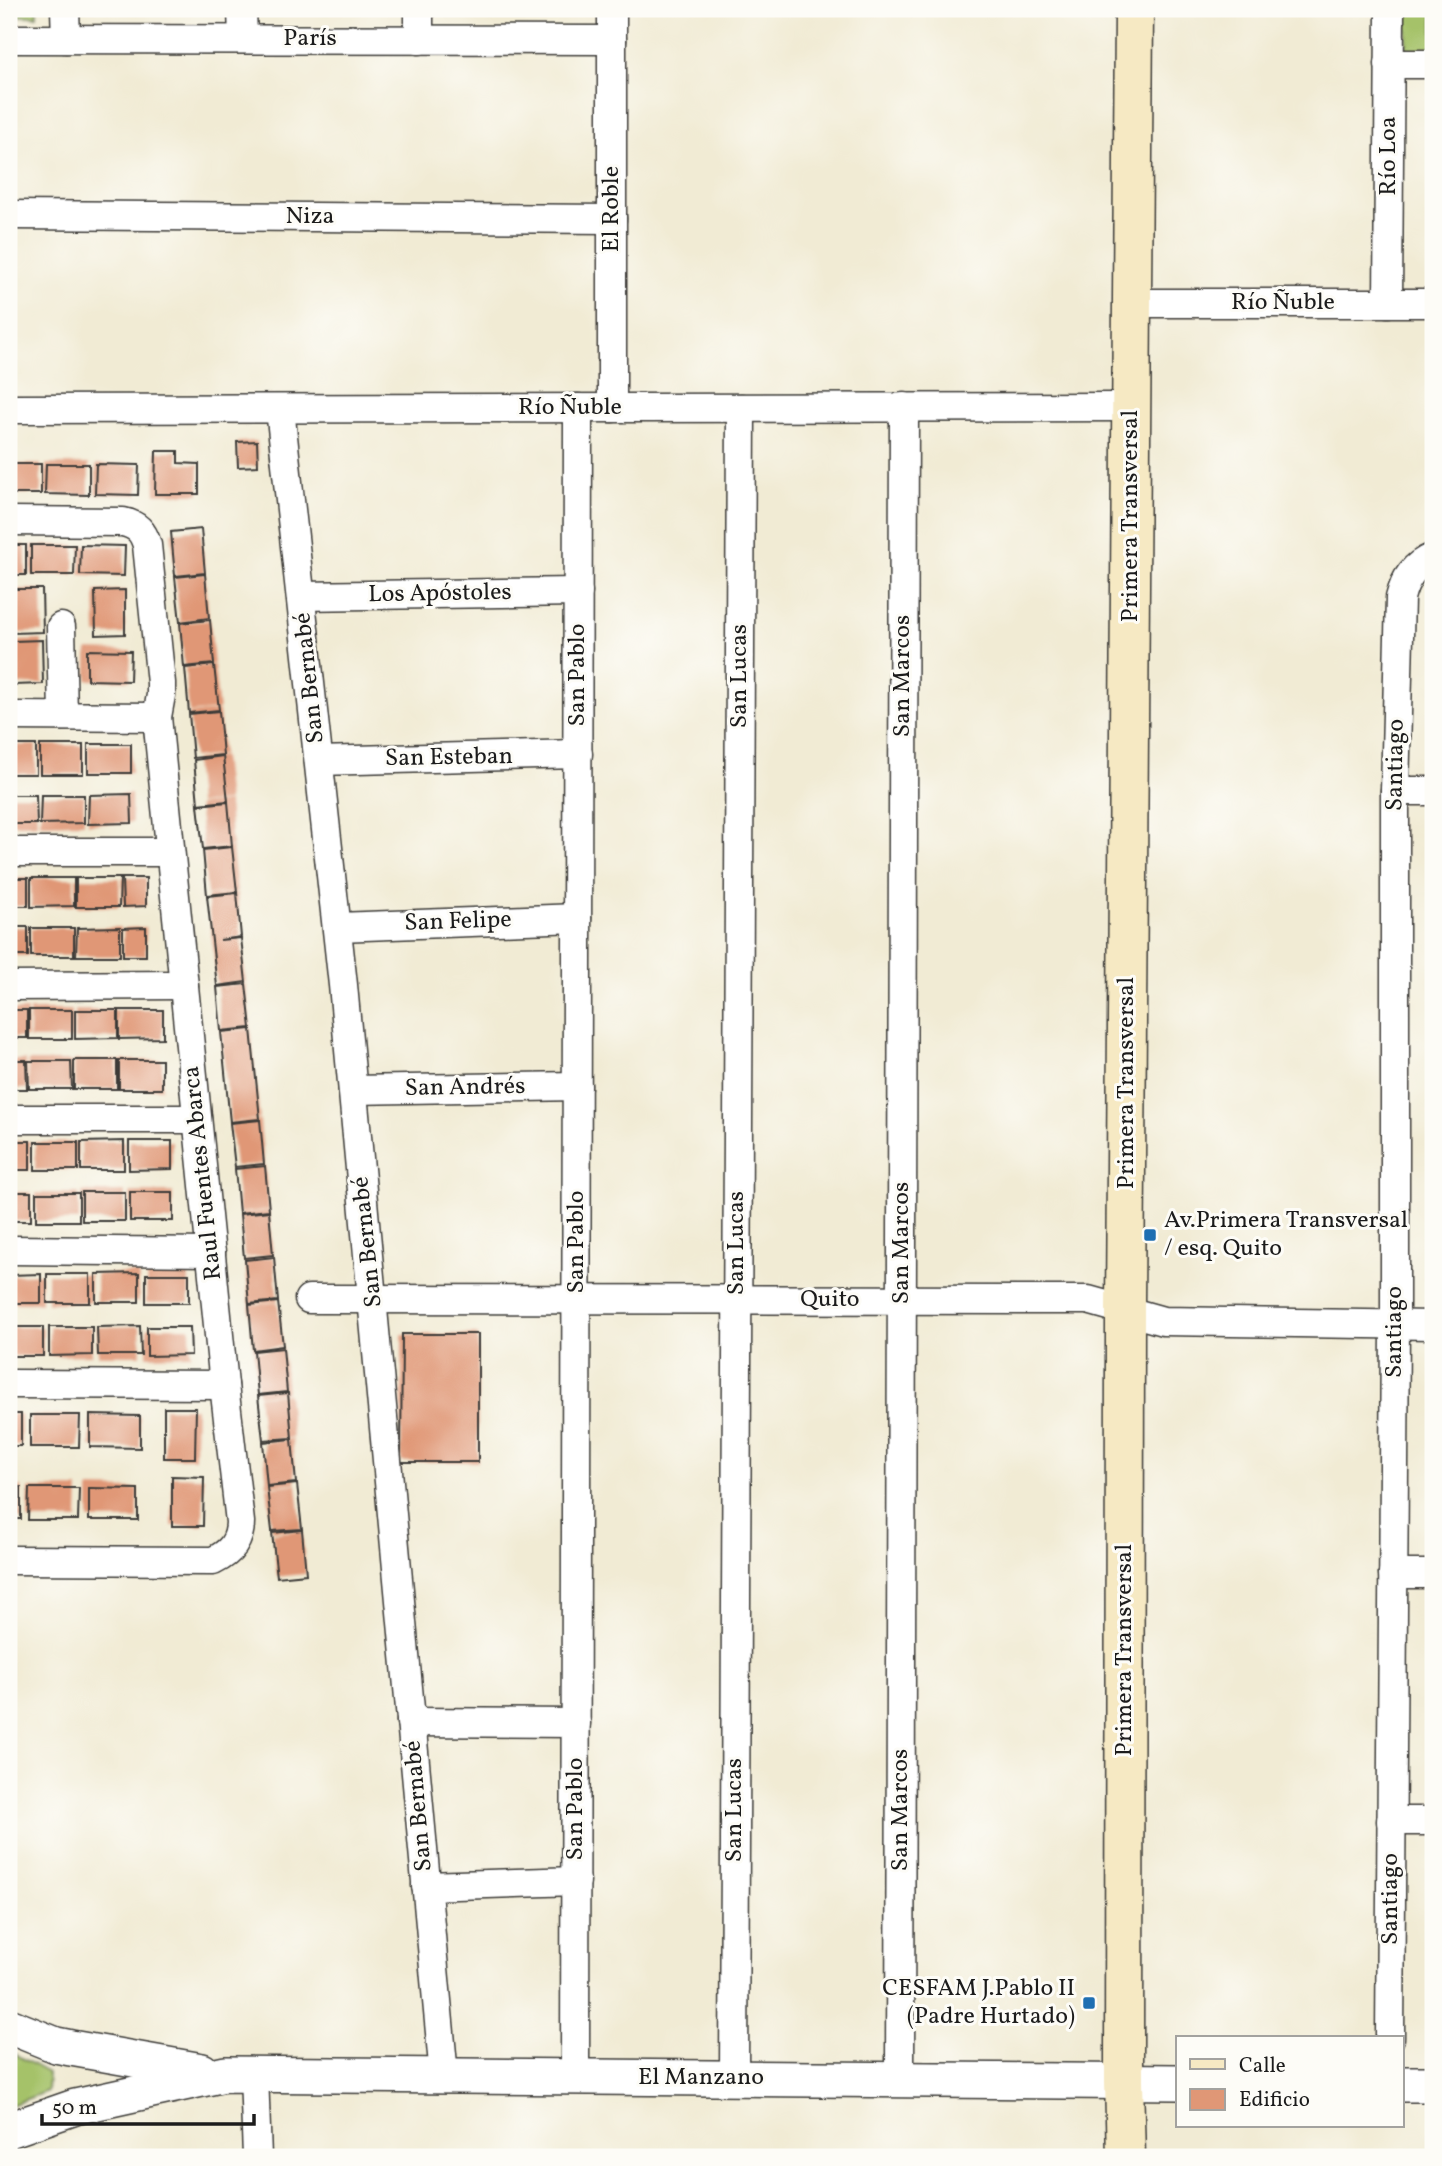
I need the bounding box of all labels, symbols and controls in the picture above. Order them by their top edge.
street label: París [283,22,337,56]
street label: Río Loa [1372,116,1406,196]
street label: El Roble [595,166,629,252]
street label: Niza [285,200,335,234]
street label: Río Ñuble [1231,286,1335,320]
street label: Río Ñuble [518,391,622,425]
street label: Primera Transversal [1114,410,1148,622]
street label: Los Apóstoles [368,576,512,612]
street label: San Bernabé [286,611,334,745]
street label: San Marcos [886,615,920,737]
street label: San Pablo [561,623,595,727]
street label: San Lucas [723,624,757,728]
street label: Santiago [1378,719,1414,811]
street label: San Esteban [385,740,513,776]
street label: San Felipe [404,903,512,941]
street label: Primera Transversal [1110,977,1144,1189]
street label: Raul Fuentes Abarca [175,1064,231,1282]
street label: San Andrés [404,1070,526,1106]
street label: San Bernabé [344,1175,392,1309]
street label: San Marcos [885,1182,919,1304]
street label: San Pablo [560,1190,594,1294]
street label: San Lucas [720,1191,754,1295]
place label: Av.Primera Transversal / esq. Quito [1164,1204,1408,1266]
marker: Av.Primera Transversal / esq. Quito [1142,1227,1158,1243]
street label: Quito [800,1283,860,1317]
street label: Santiago [1378,1286,1412,1378]
street label: Primera Transversal [1108,1544,1142,1756]
street label: San Bernabé [396,1739,442,1873]
street label: San Marcos [884,1749,918,1871]
street label: San Pablo [559,1757,593,1861]
street label: San Lucas [718,1758,752,1862]
street label: Santiago [1374,1853,1408,1945]
place label: CESFAM J.Pablo II (Padre Hurtado) [882,1972,1075,2034]
marker: CESFAM J.Pablo II (Padre Hurtado) [1081,1995,1097,2011]
legend [1176,2036,1404,2128]
text: Calle [1239,2052,1286,2081]
street label: El Manzano [638,2061,764,2095]
scale bar [42,2082,254,2126]
text: Edificio [1239,2086,1310,2115]
text: 50 m [52,2094,97,2123]

